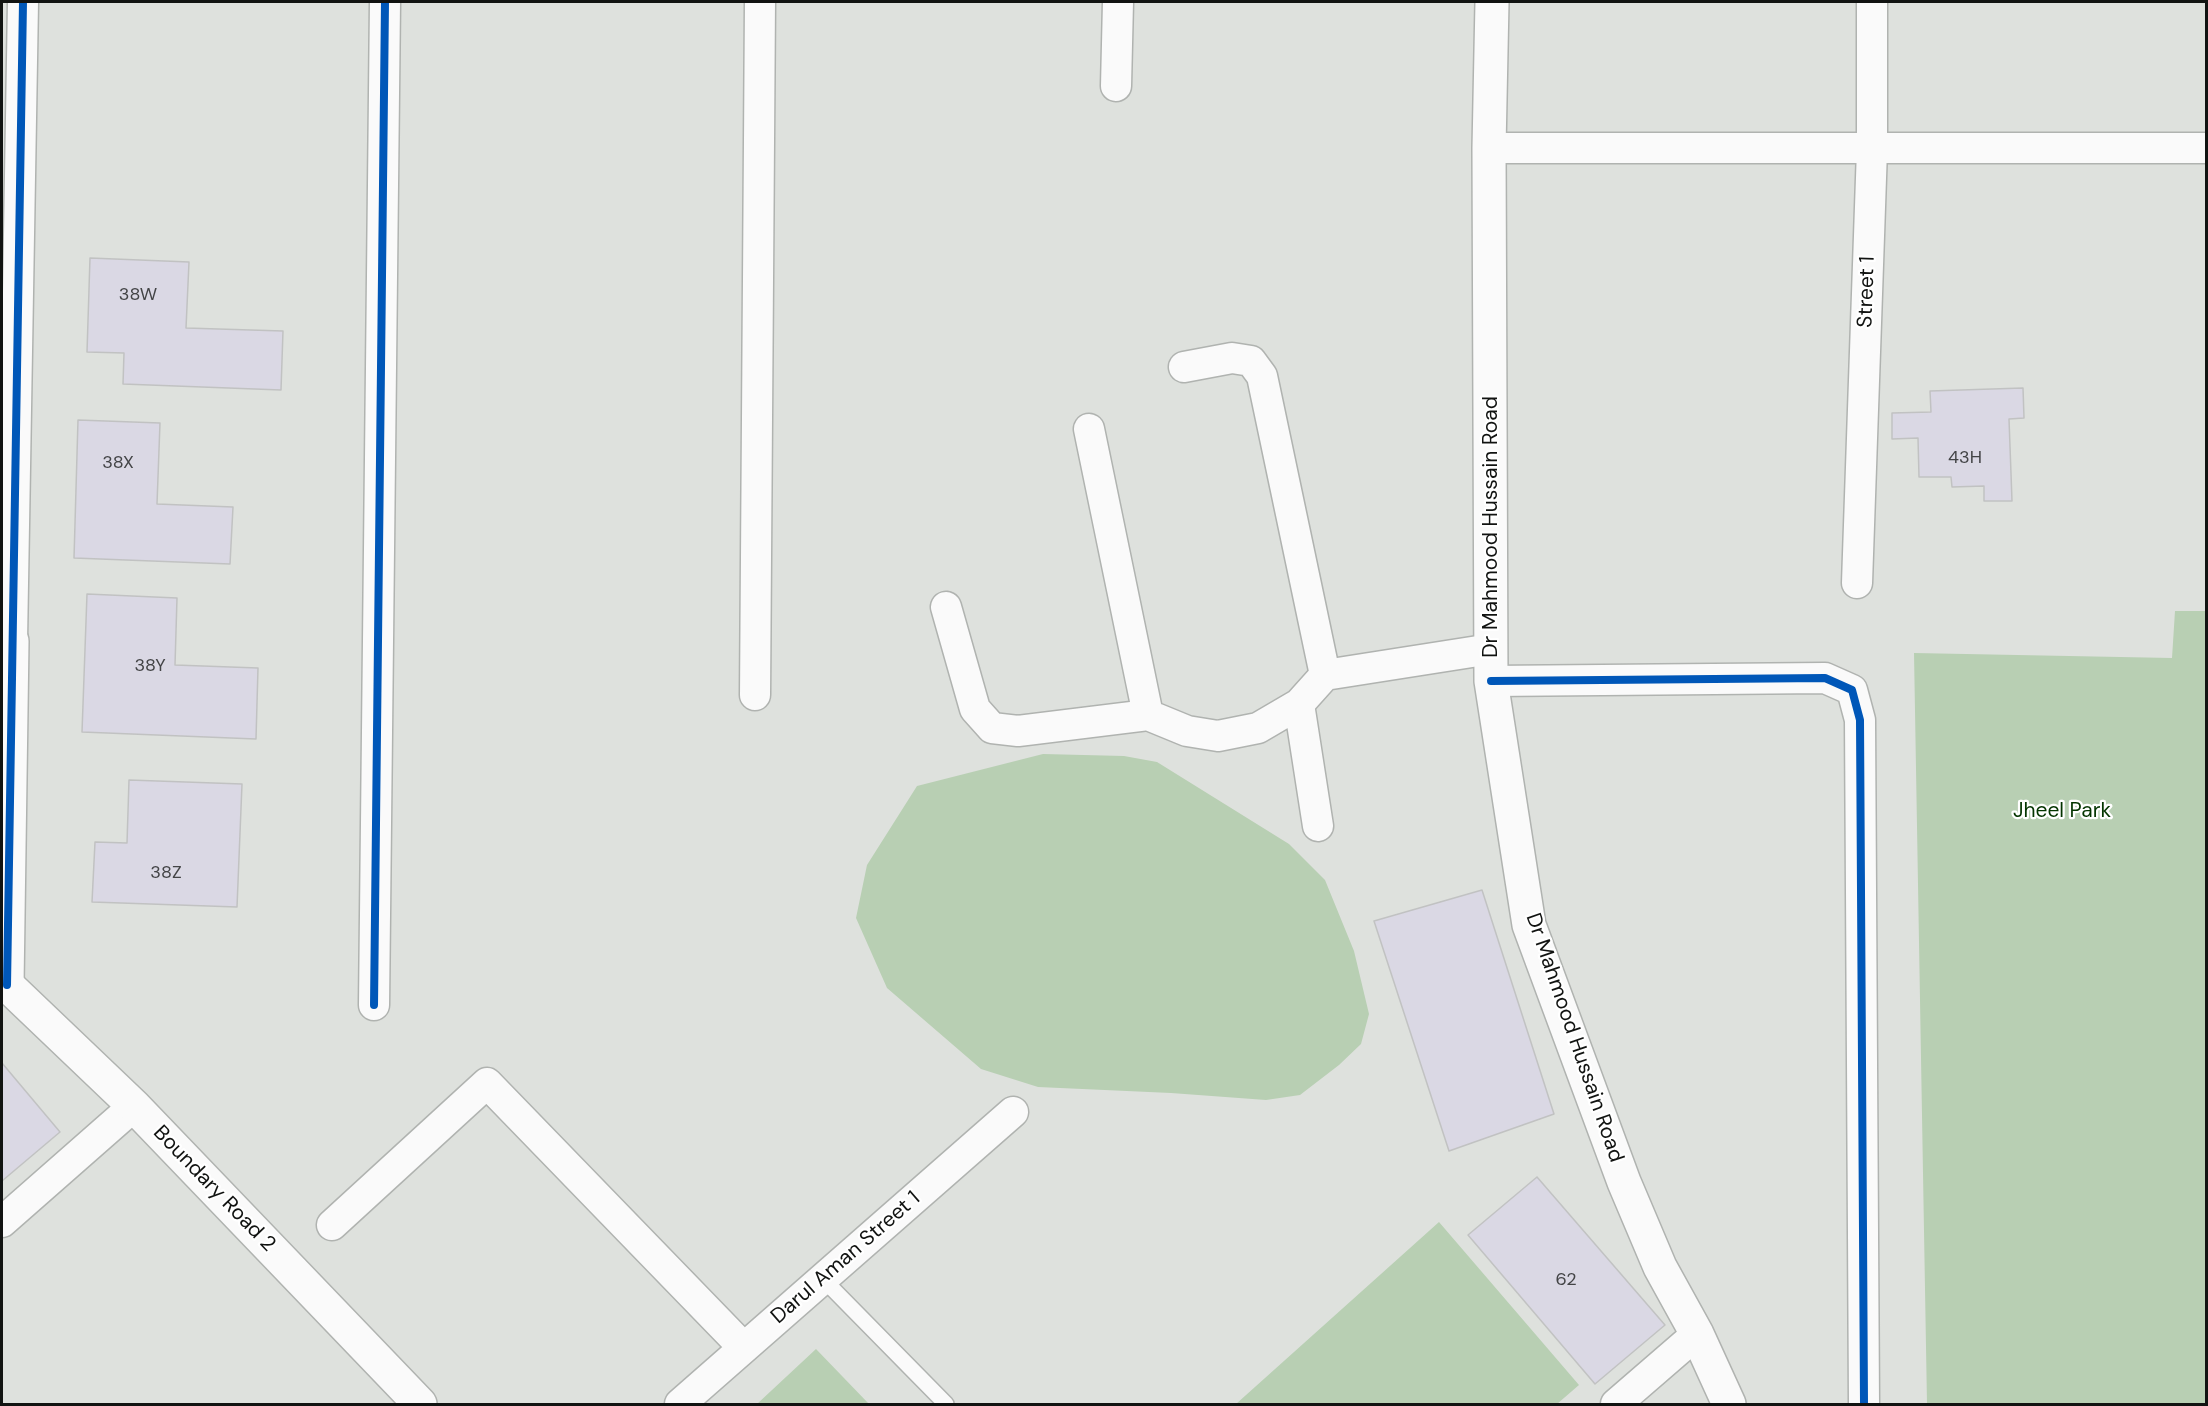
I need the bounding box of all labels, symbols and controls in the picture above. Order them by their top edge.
street label: Street 1 [1853,256,1881,328]
house number: 38W [119,284,157,306]
street label: Dr Mahmood Hussain Road [1478,396,1504,658]
house number: 43H [1948,447,1982,469]
house number: 38X [102,452,134,474]
house number: 38Y [134,655,166,677]
park label: Jheel Park [2013,798,2111,824]
house number: 38Z [150,862,182,884]
street label: Dr Mahmood Hussain Road [1519,910,1629,1166]
street label: Boundary Road 2 [147,1121,281,1257]
street label: Darul Aman Street 1 [766,1186,926,1330]
house number: 62 [1555,1269,1577,1291]

